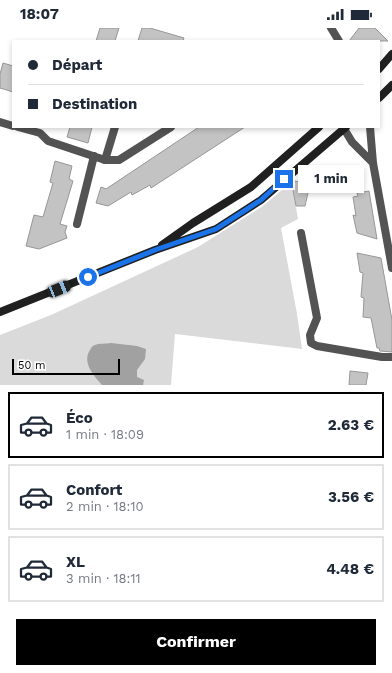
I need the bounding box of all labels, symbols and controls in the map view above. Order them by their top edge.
text: 18:07 [20,5,59,23]
text: Départ [52,56,102,74]
text: Destination [52,95,137,113]
callout: 1 min [298,165,364,193]
route end [275,170,293,188]
text: 1 min [314,171,348,186]
route start [79,268,97,286]
car [46,279,72,299]
scale bar [12,357,120,376]
text: 50 m [18,359,45,372]
icon: car [18,407,54,443]
text: Éco [66,409,93,427]
text: 2.63 € [328,416,374,434]
text: 1 min · 18:09 [66,427,144,442]
icon: car [18,479,54,515]
text: Confort [66,481,122,499]
text: 3.56 € [328,488,374,506]
text: 2 min · 18:10 [66,499,144,514]
icon: car [18,551,54,587]
text: XL [66,553,85,571]
text: 4.48 € [326,560,374,578]
text: 3 min · 18:11 [66,571,141,586]
button: Confirmer [16,619,376,665]

